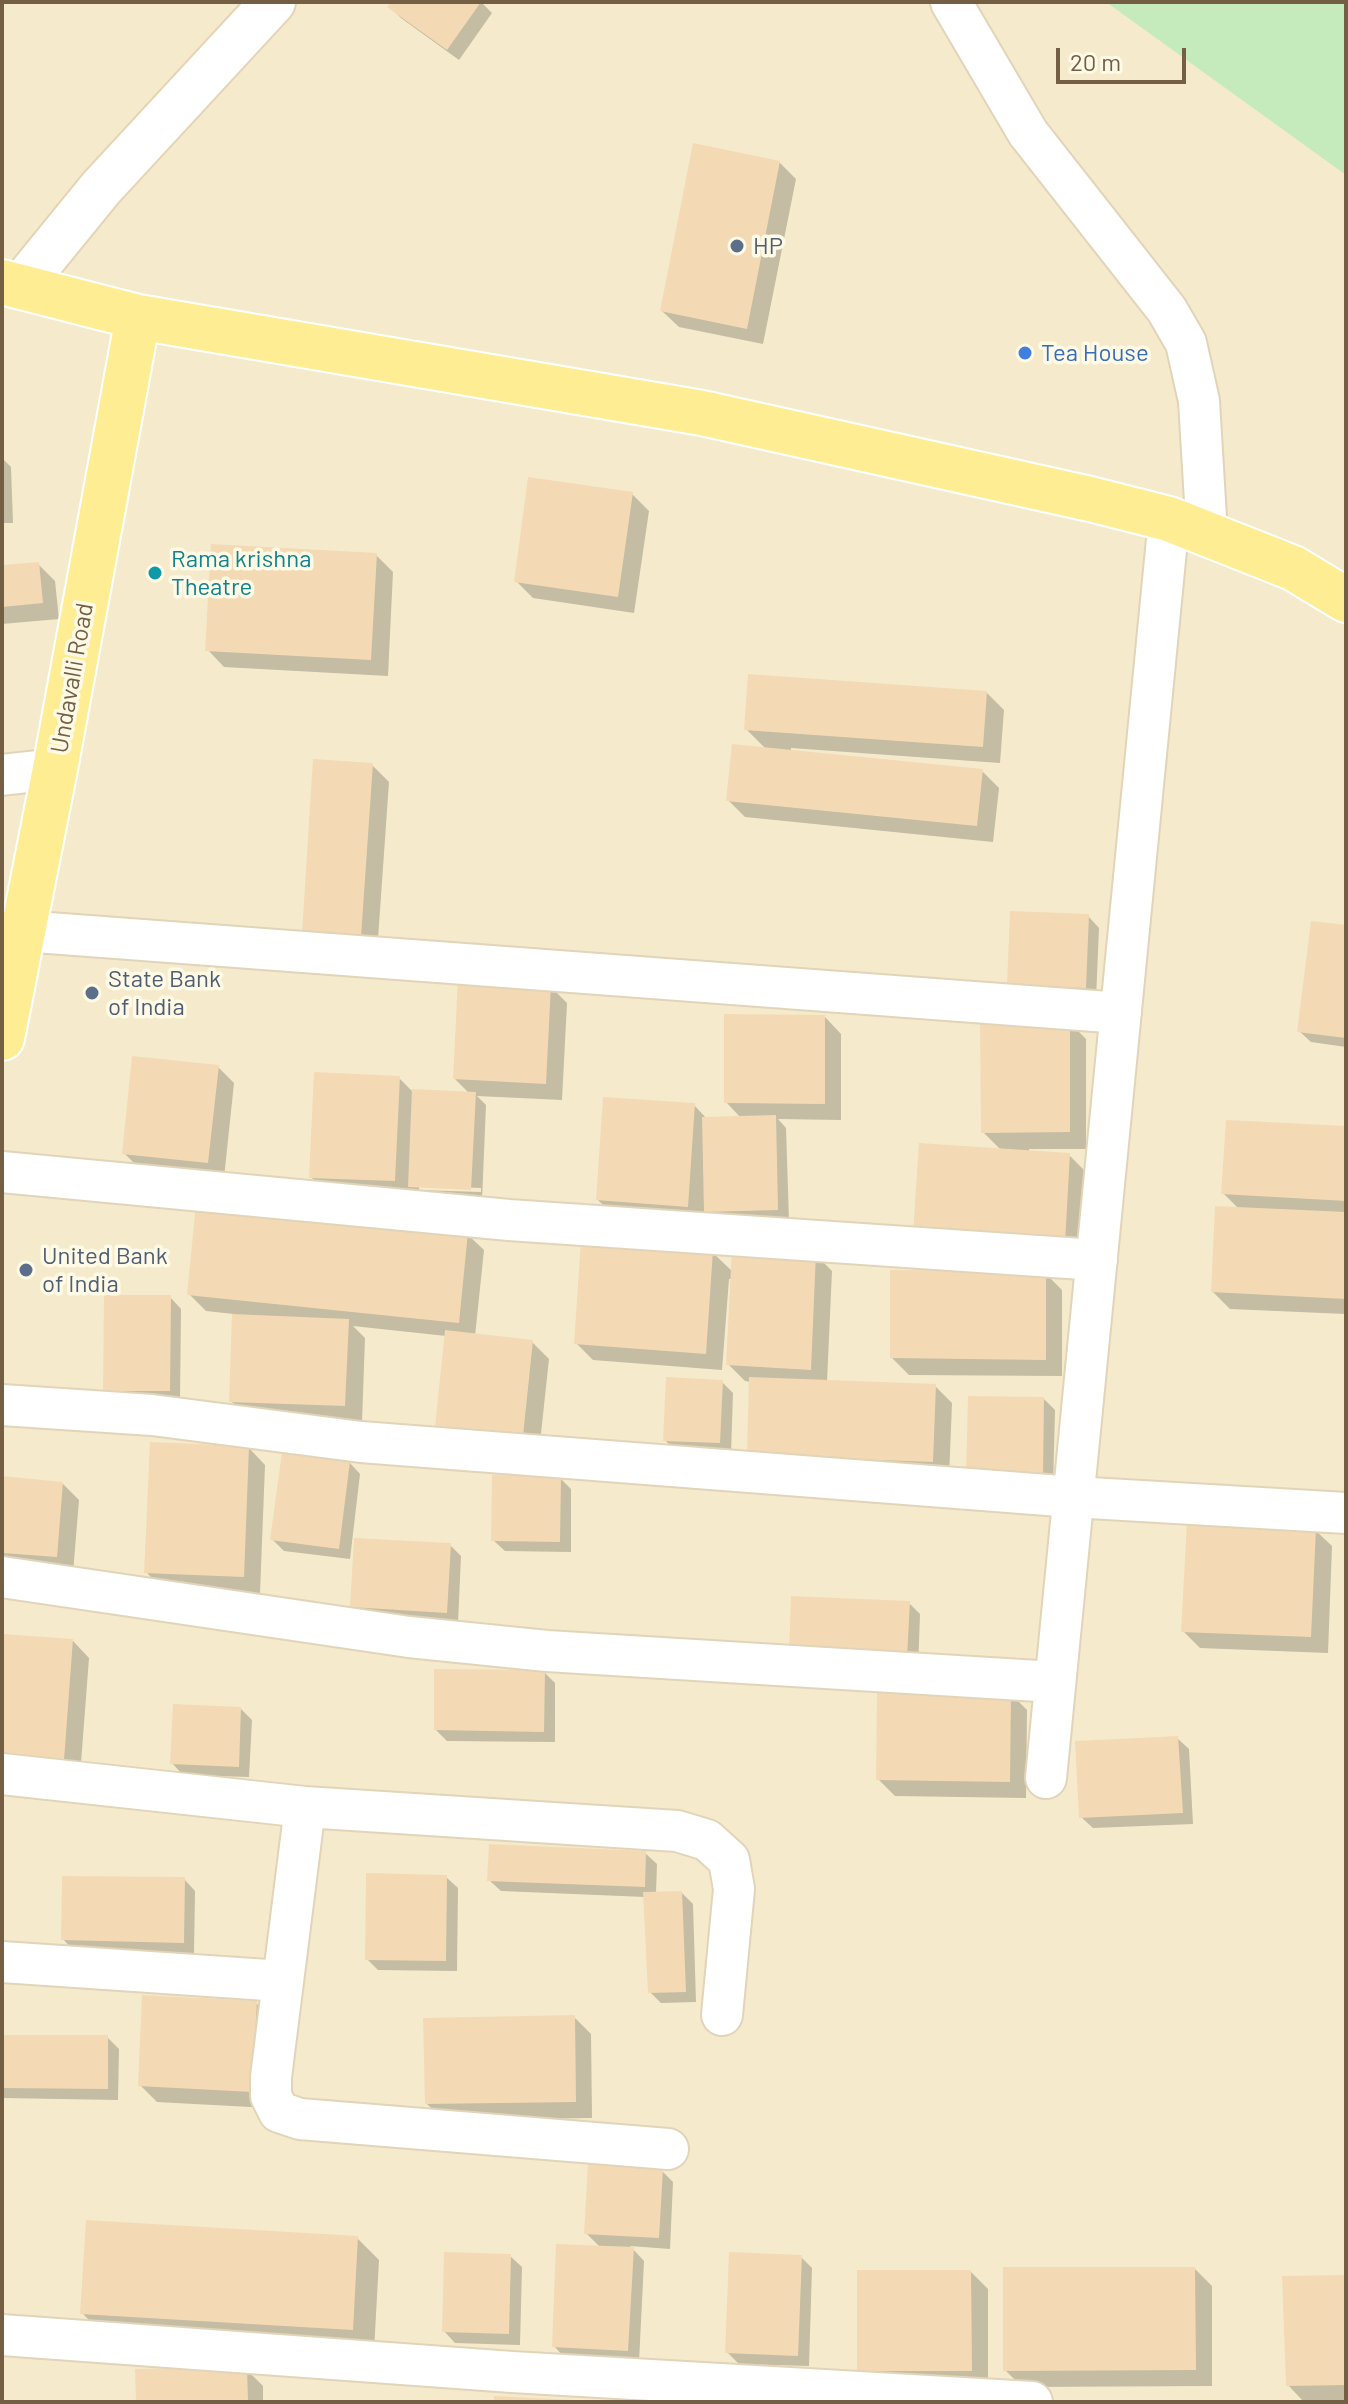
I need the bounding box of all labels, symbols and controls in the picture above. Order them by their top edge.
scale bar [1060,32,1190,82]
text: 20 m [1070,47,1121,76]
place label: HP [753,232,783,260]
marker: HP [728,237,746,255]
place label: Tea House [1041,339,1149,367]
marker: Tea House [1016,344,1034,362]
place label: Rama krishna Theatre [171,545,311,601]
marker: Rama krishna Theatre [146,564,164,582]
street label: Undavalli Road [45,601,99,755]
place label: State Bank of India [108,965,221,1021]
marker: State Bank of India [83,984,101,1002]
place label: United Bank of India [42,1242,168,1298]
marker: United Bank of India [17,1261,35,1279]

